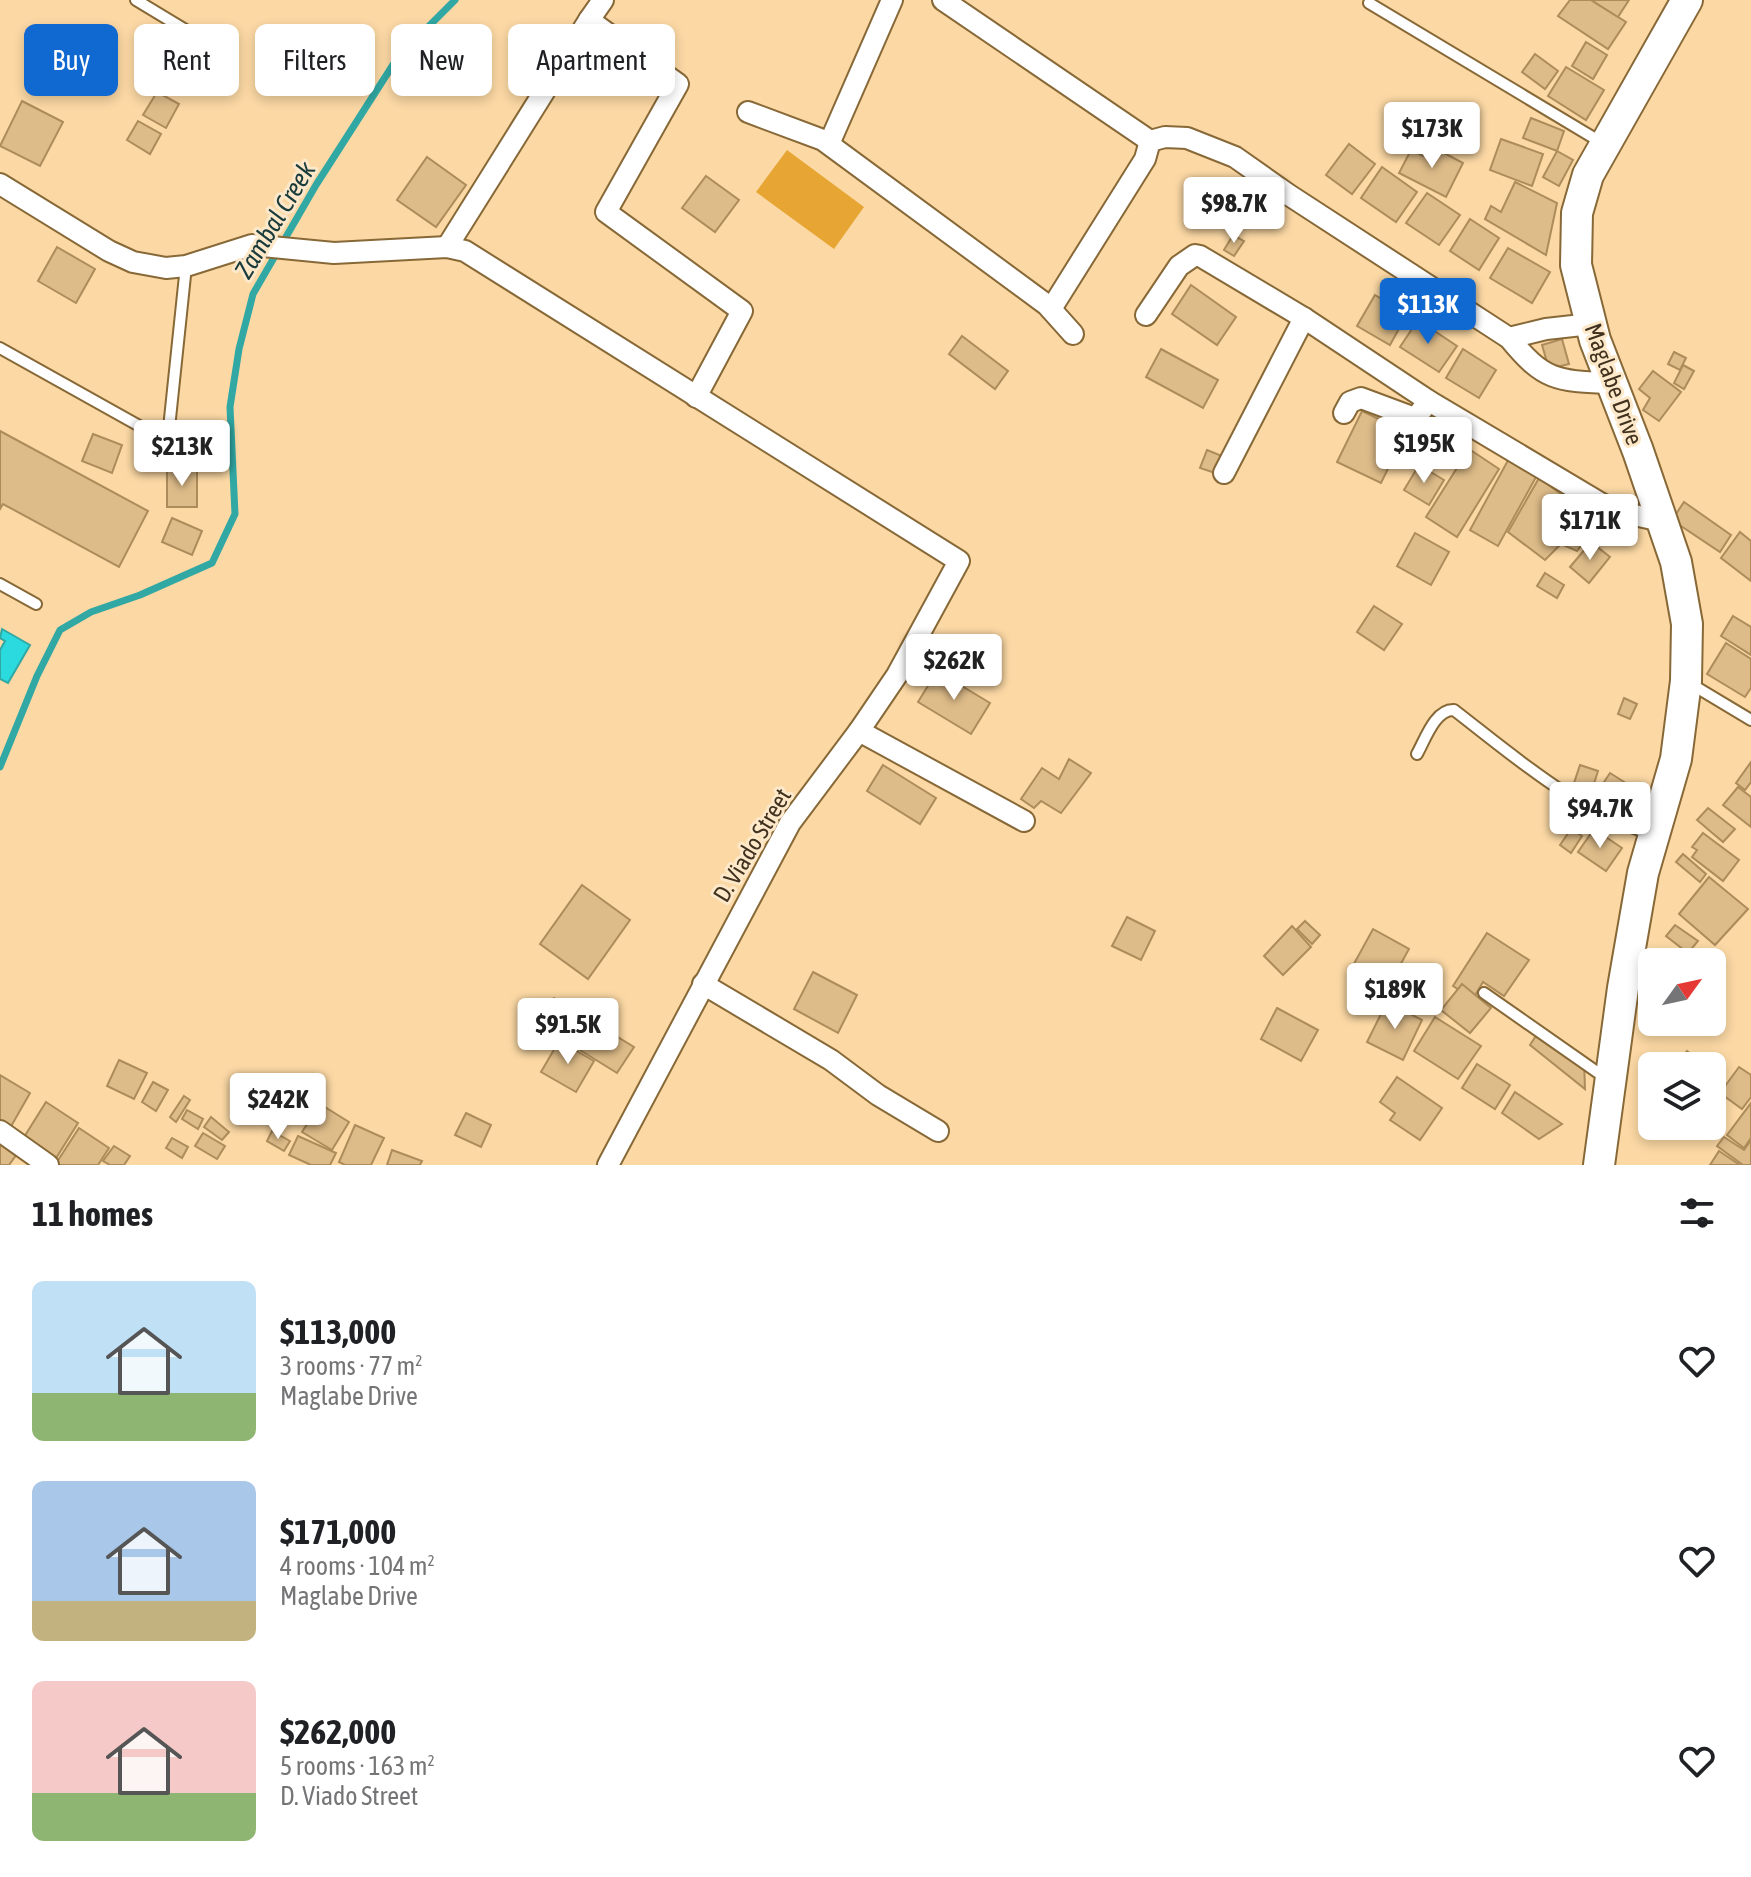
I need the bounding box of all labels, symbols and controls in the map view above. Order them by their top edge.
chip: Buy [24,24,118,96]
chip: Rent [134,24,239,96]
chip: Filters [255,24,375,96]
chip: New [391,24,492,96]
chip: Apartment [508,24,675,96]
pin: $173K [1376,102,1488,170]
text: $173K [1402,113,1462,143]
water label: Zambal Creek [229,156,322,284]
pin: $98.7K [1169,177,1299,245]
text: $98.7K [1202,188,1266,218]
pin: $113K [1372,278,1484,346]
text: $113K [1398,289,1458,319]
street label: Maglabe Drive [1580,320,1648,448]
pin: $195K [1368,417,1480,485]
pin: $213K [126,420,238,488]
text: $195K [1394,428,1454,458]
text: $213K [152,431,212,461]
pin: $171K [1534,494,1646,562]
text: $171K [1560,505,1620,535]
pin: $262K [898,634,1010,702]
text: $262K [924,645,984,675]
pin: $94.7K [1535,782,1665,850]
street label: D. Viado Street [708,783,796,907]
text: $94.7K [1568,793,1632,823]
north arrow [1638,948,1726,1036]
map controls [1638,948,1726,1140]
pin: $189K [1339,963,1451,1031]
text: $189K [1365,974,1425,1004]
pin: $91.5K [503,998,633,1066]
text: $91.5K [536,1009,600,1039]
button: layers [1638,1052,1726,1140]
pin: $242K [222,1073,334,1141]
text: $242K [248,1084,308,1114]
icon: filters [1675,1191,1719,1235]
text: 11 homes [32,1194,153,1233]
text: $113,000 [280,1312,396,1351]
icon: home [96,1313,192,1409]
icon: heart [1675,1339,1719,1383]
text: 3 rooms · 77 m² [280,1351,422,1381]
text: Maglabe Drive [280,1381,418,1411]
text: $171,000 [280,1512,396,1551]
icon: home [96,1513,192,1609]
icon: heart [1675,1539,1719,1583]
text: 4 rooms · 104 m² [280,1551,435,1581]
text: Maglabe Drive [280,1581,418,1611]
text: $262,000 [280,1712,396,1751]
icon: home [96,1713,192,1809]
icon: heart [1675,1739,1719,1783]
text: 5 rooms · 163 m² [280,1751,435,1781]
text: D. Viado Street [280,1781,418,1811]

